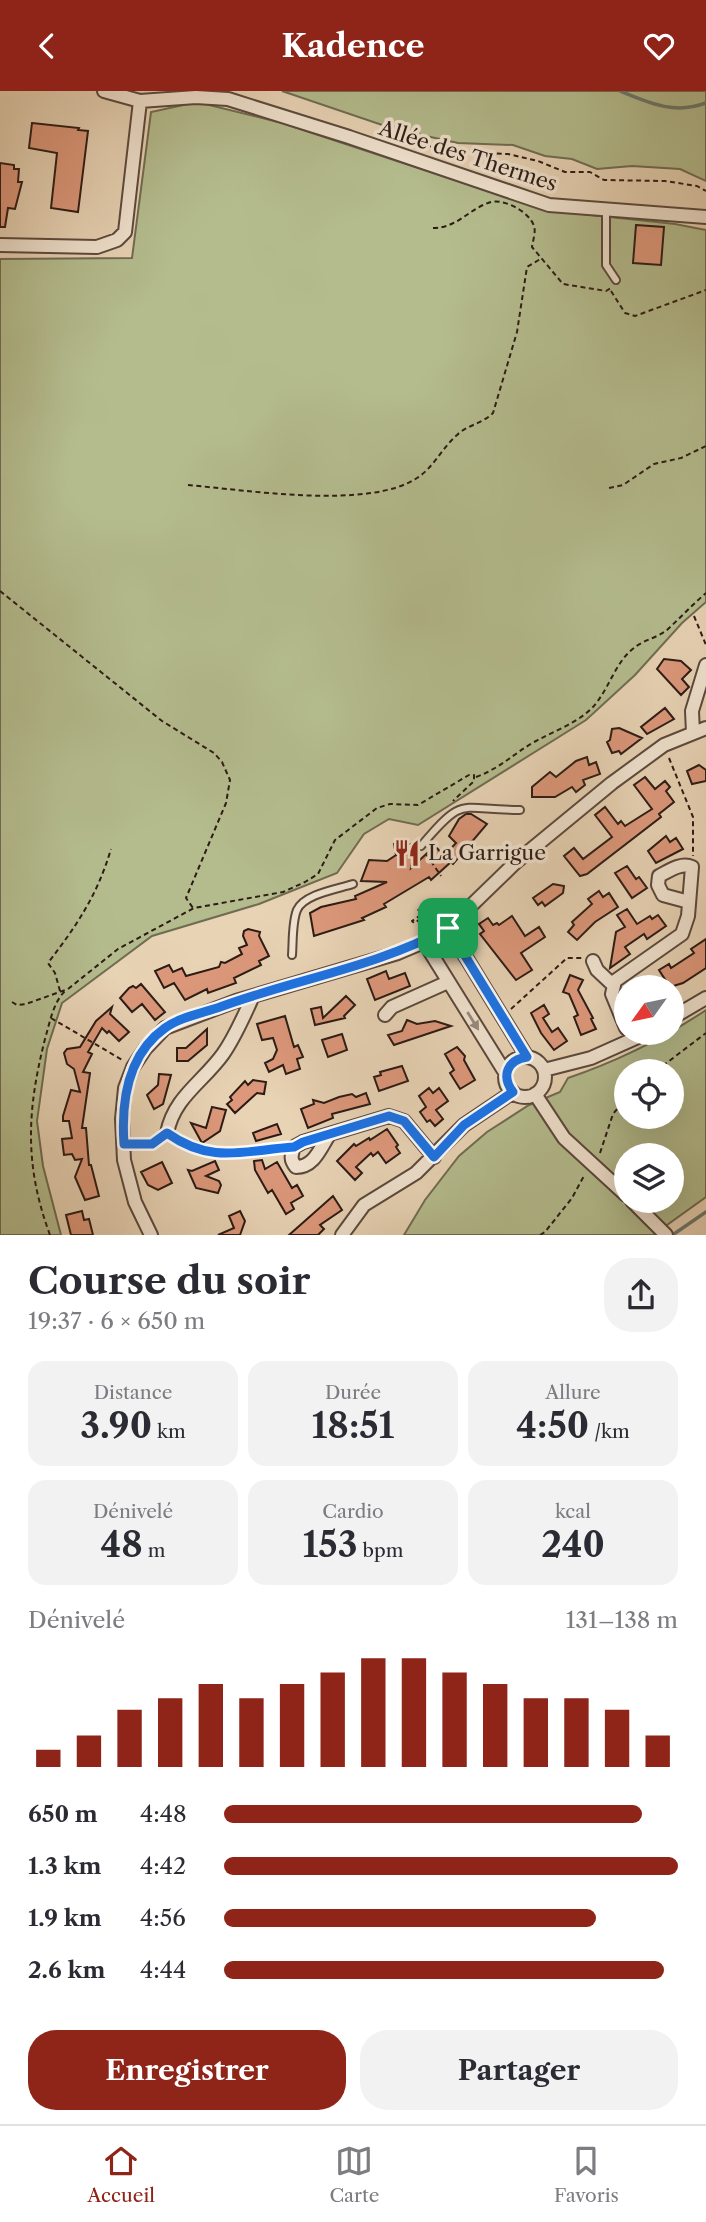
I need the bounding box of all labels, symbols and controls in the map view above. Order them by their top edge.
text: Kadence [281,26,425,65]
icon: back [28,27,66,65]
icon: heart [640,27,678,65]
street label: Allée des Thermes [375,115,560,196]
restaurant icon: La Garrigue [392,838,422,868]
place label: La Garrigue [428,840,546,865]
pin [418,898,478,958]
icon: arrive [429,909,467,947]
north arrow [614,975,684,1045]
map controls [614,975,684,1213]
one-way arrow [466,1011,479,1030]
button: locate [614,1059,684,1129]
button: layers [614,1143,684,1213]
text: Course du soir [28,1257,310,1304]
button: share [604,1258,678,1332]
text: 19:37 · 6 × 650 m [28,1307,205,1335]
text: Distance [94,1381,172,1404]
text: Durée [325,1381,381,1404]
text: Allure [545,1381,601,1404]
text: 3.90 [80,1404,152,1447]
text: 18:51 [312,1404,394,1447]
text: 4:50 [516,1404,589,1447]
text: km [152,1420,186,1443]
text: /km [589,1420,630,1443]
text: Dénivelé [93,1500,173,1523]
text: Cardio [322,1500,384,1523]
text: kcal [555,1500,591,1523]
text: 48 [100,1523,143,1566]
text: 153 [303,1523,357,1566]
text: 240 [541,1523,605,1566]
text: m [143,1539,166,1562]
text: bpm [357,1539,403,1562]
text: Dénivelé [28,1606,125,1634]
text: 131–138 m [566,1606,678,1634]
text: 650 m [28,1800,98,1828]
text: 4:48 [140,1800,187,1828]
text: 1.3 km [28,1852,102,1880]
text: 4:42 [140,1852,186,1880]
text: 1.9 km [28,1904,102,1932]
text: 4:56 [140,1904,186,1932]
text: 2.6 km [28,1956,106,1984]
text: 4:44 [140,1956,186,1984]
button: Enregistrer [28,2030,346,2110]
button: Partager [360,2030,678,2110]
tab: Accueil [87,2142,155,2207]
tab: Carte [329,2142,379,2207]
tab: Favoris [554,2142,619,2207]

